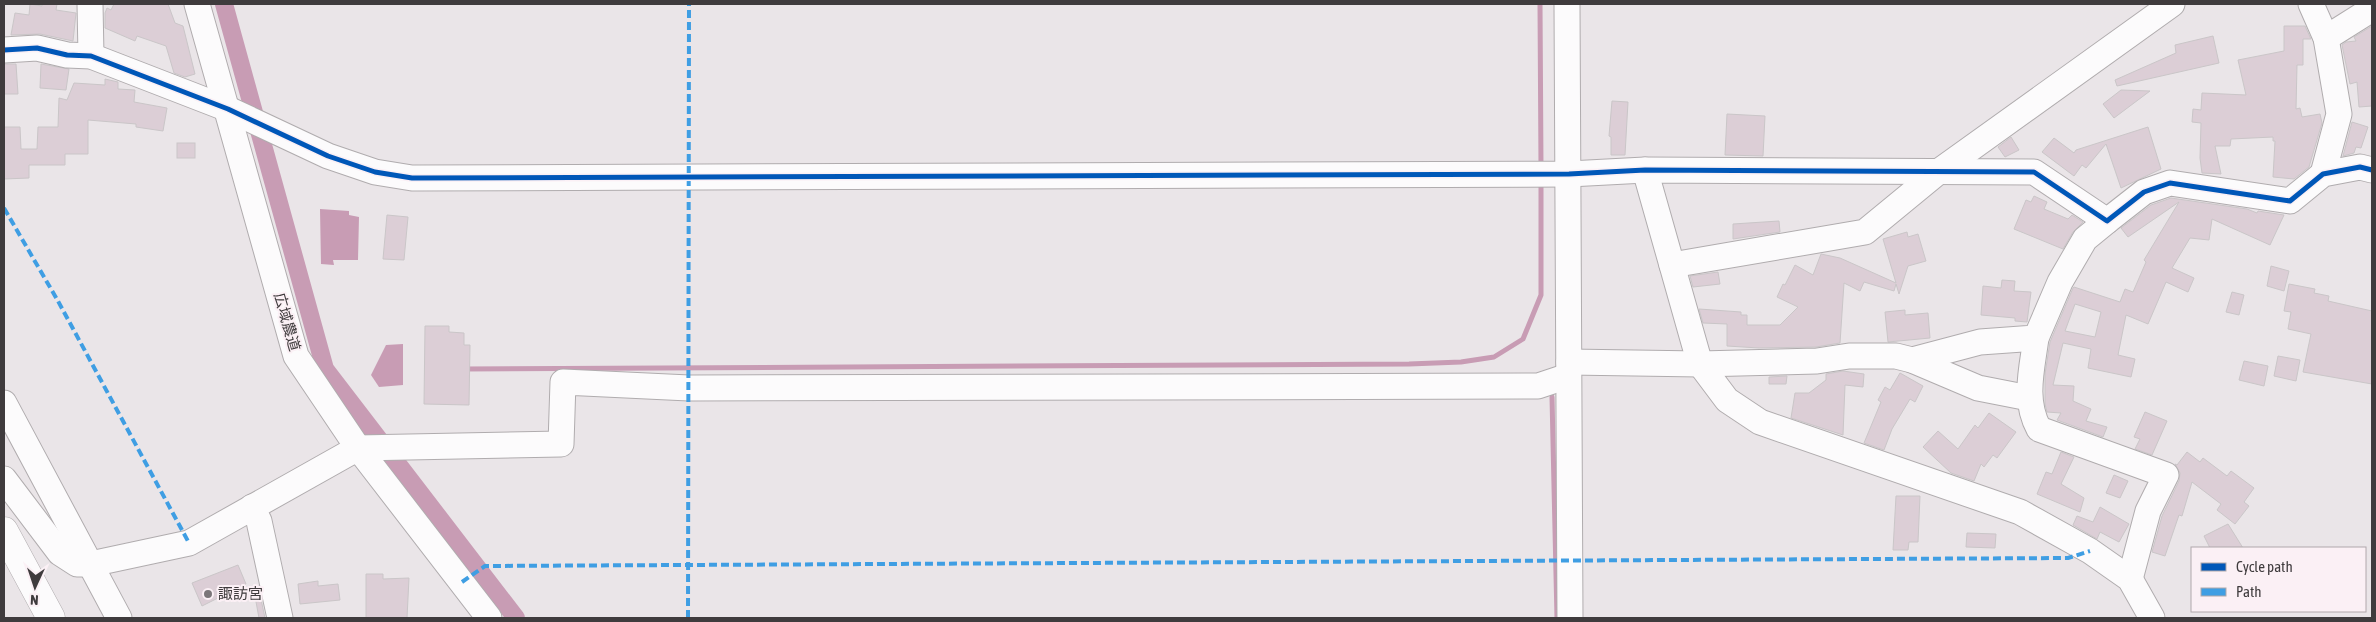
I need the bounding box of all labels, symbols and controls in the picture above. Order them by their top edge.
street label: 広域農道 [271,291,304,353]
legend [2191,547,2366,612]
text: Cycle path [2236,558,2293,575]
north arrow [10,562,60,612]
text: Path [2236,583,2262,600]
place label: 諏訪宮 [218,585,263,602]
marker: 諏訪宮 [202,588,214,600]
text: N [30,592,39,608]

